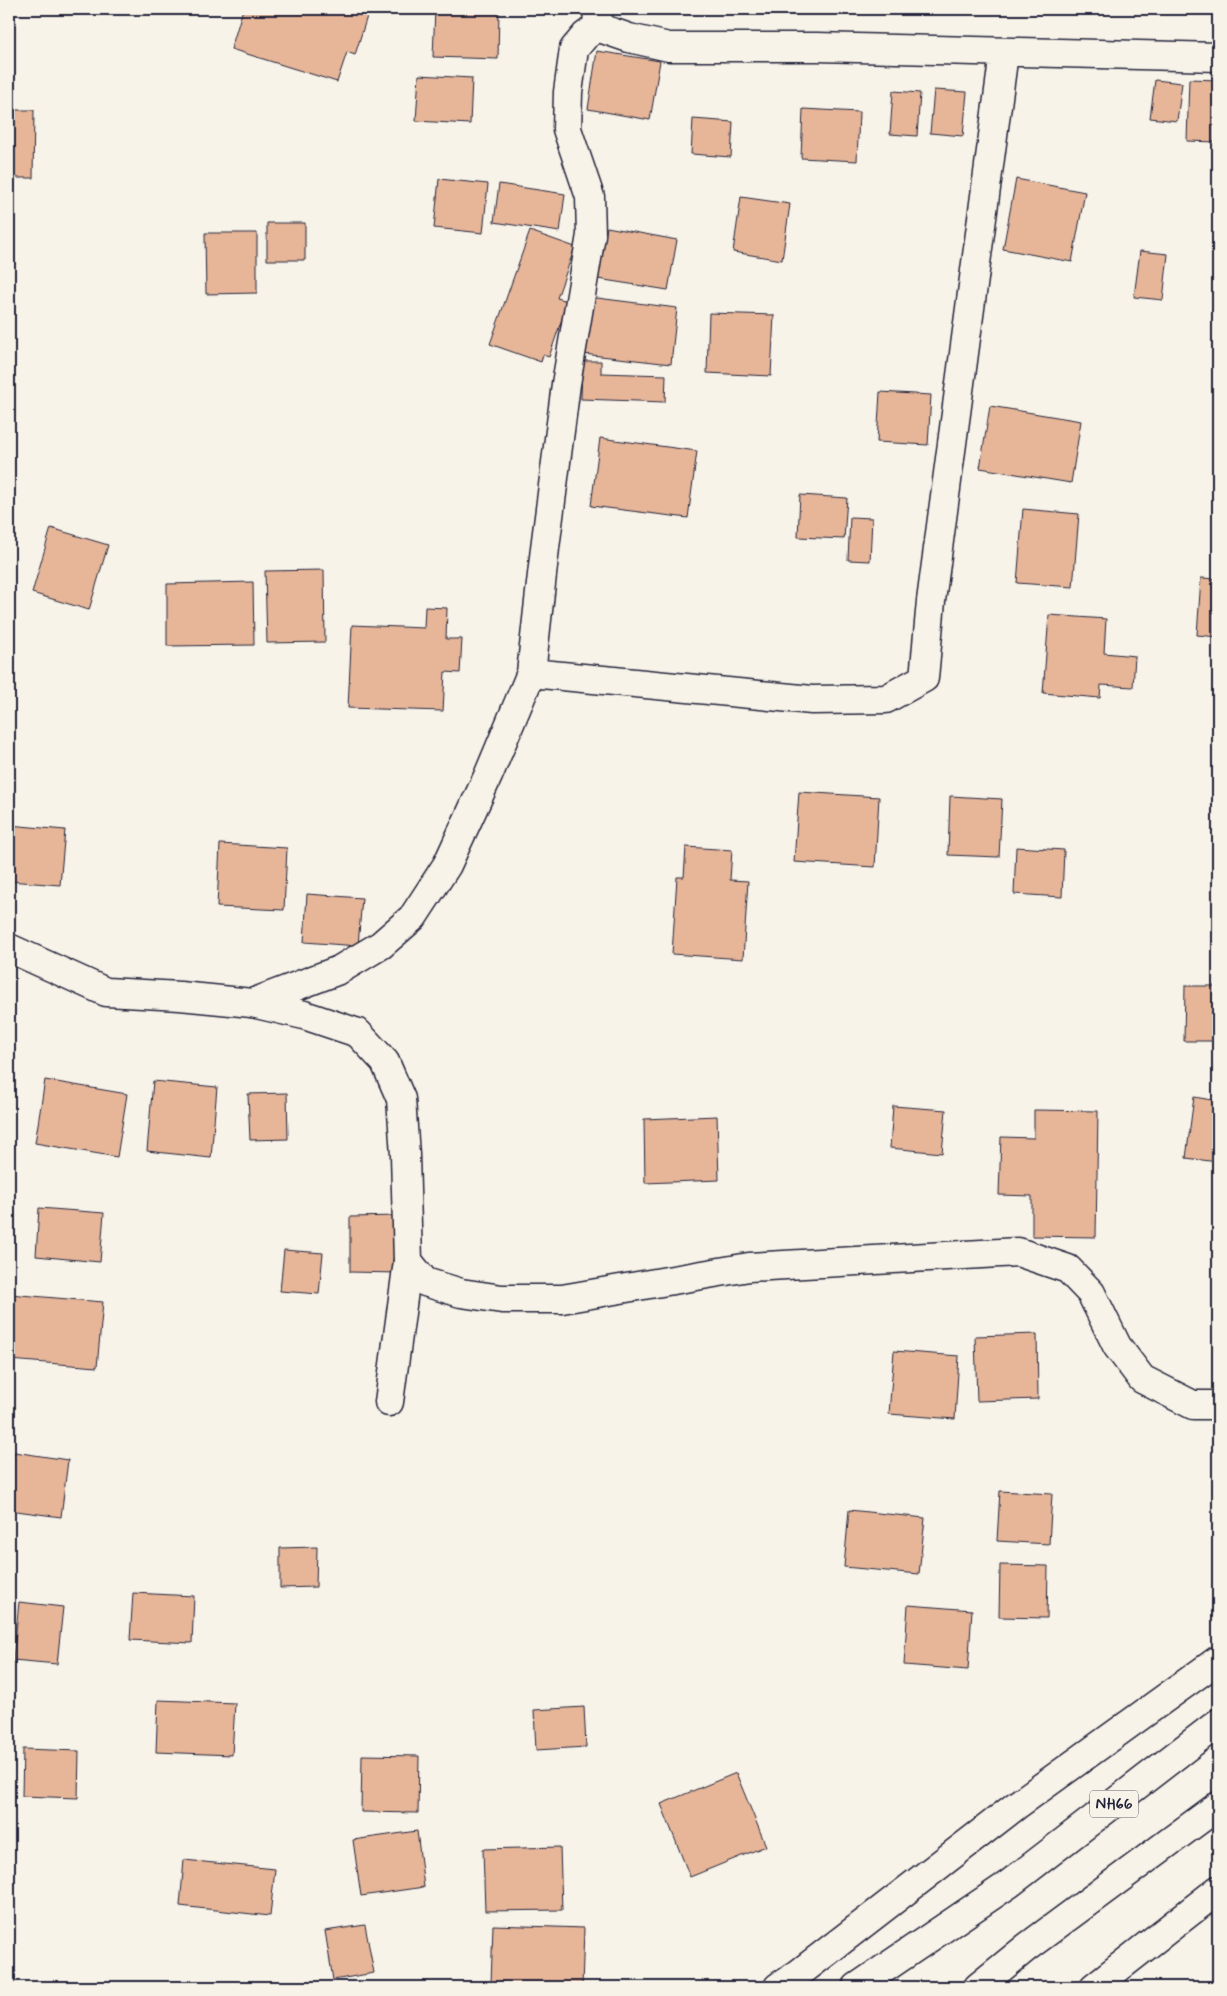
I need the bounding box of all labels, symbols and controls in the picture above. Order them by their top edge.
road number: NH66 [1090,1790,1138,1818]

